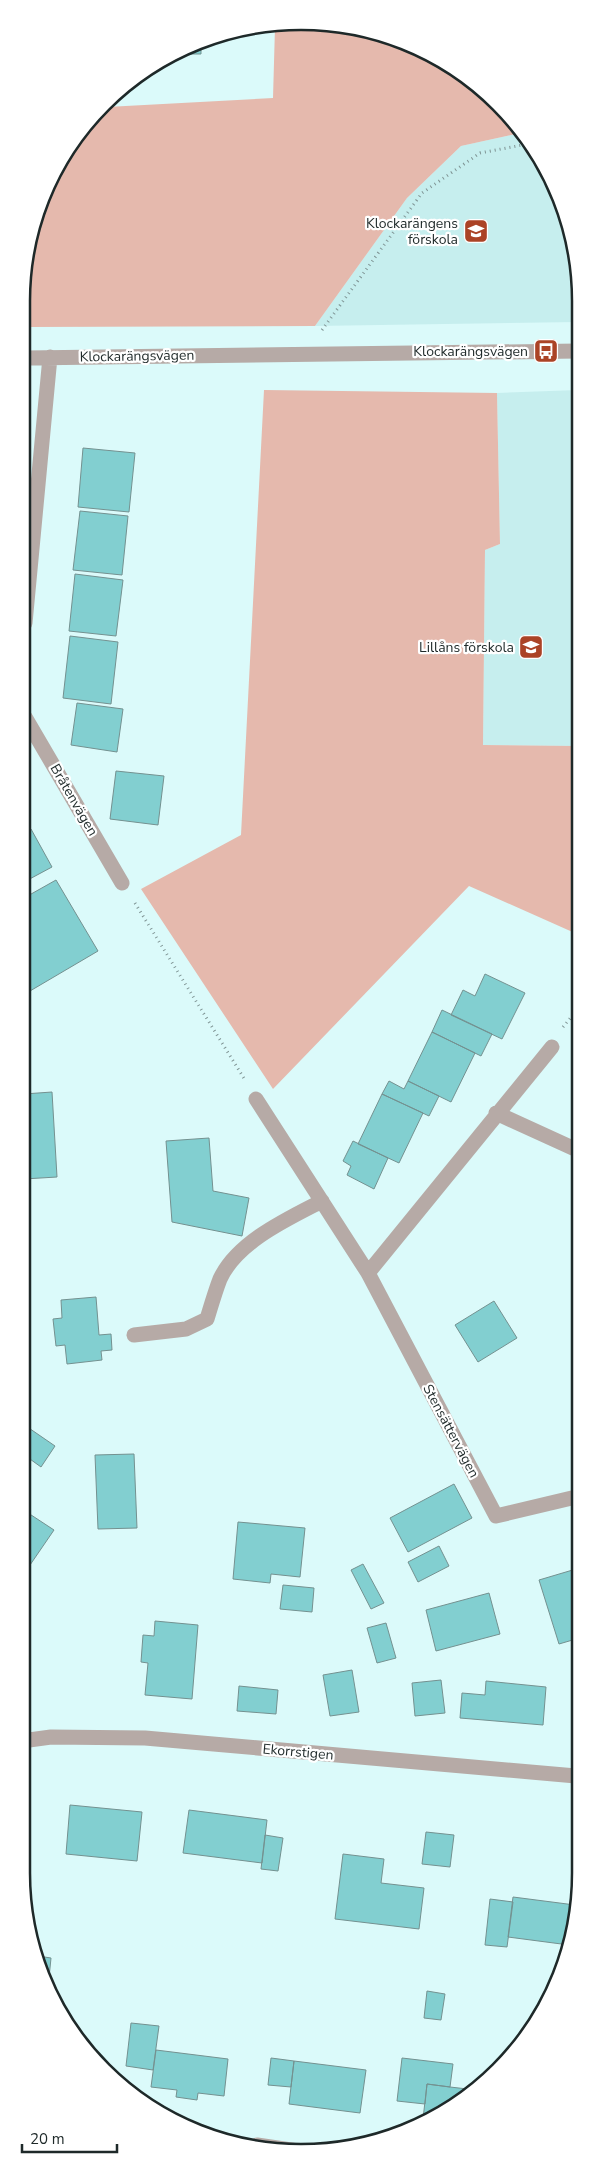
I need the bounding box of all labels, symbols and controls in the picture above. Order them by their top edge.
place label: Klockarängens förskola [366,214,458,249]
school or university icon: Klockarängens förskola [463,218,489,244]
bus stop icon: Klockarängsvägen [533,338,559,364]
place label: Klockarängsvägen [413,342,528,361]
street label: Klockarängsvägen [80,346,194,366]
school or university icon: Lillåns förskola [518,634,544,660]
place label: Lillåns förskola [419,638,514,657]
street label: Bråtenvägen [46,761,102,839]
street label: Stensättervägen [418,1381,484,1481]
street label: Ekorrstigen [262,1739,334,1765]
scale bar [22,2122,118,2154]
text: 20 m [30,2129,65,2149]

